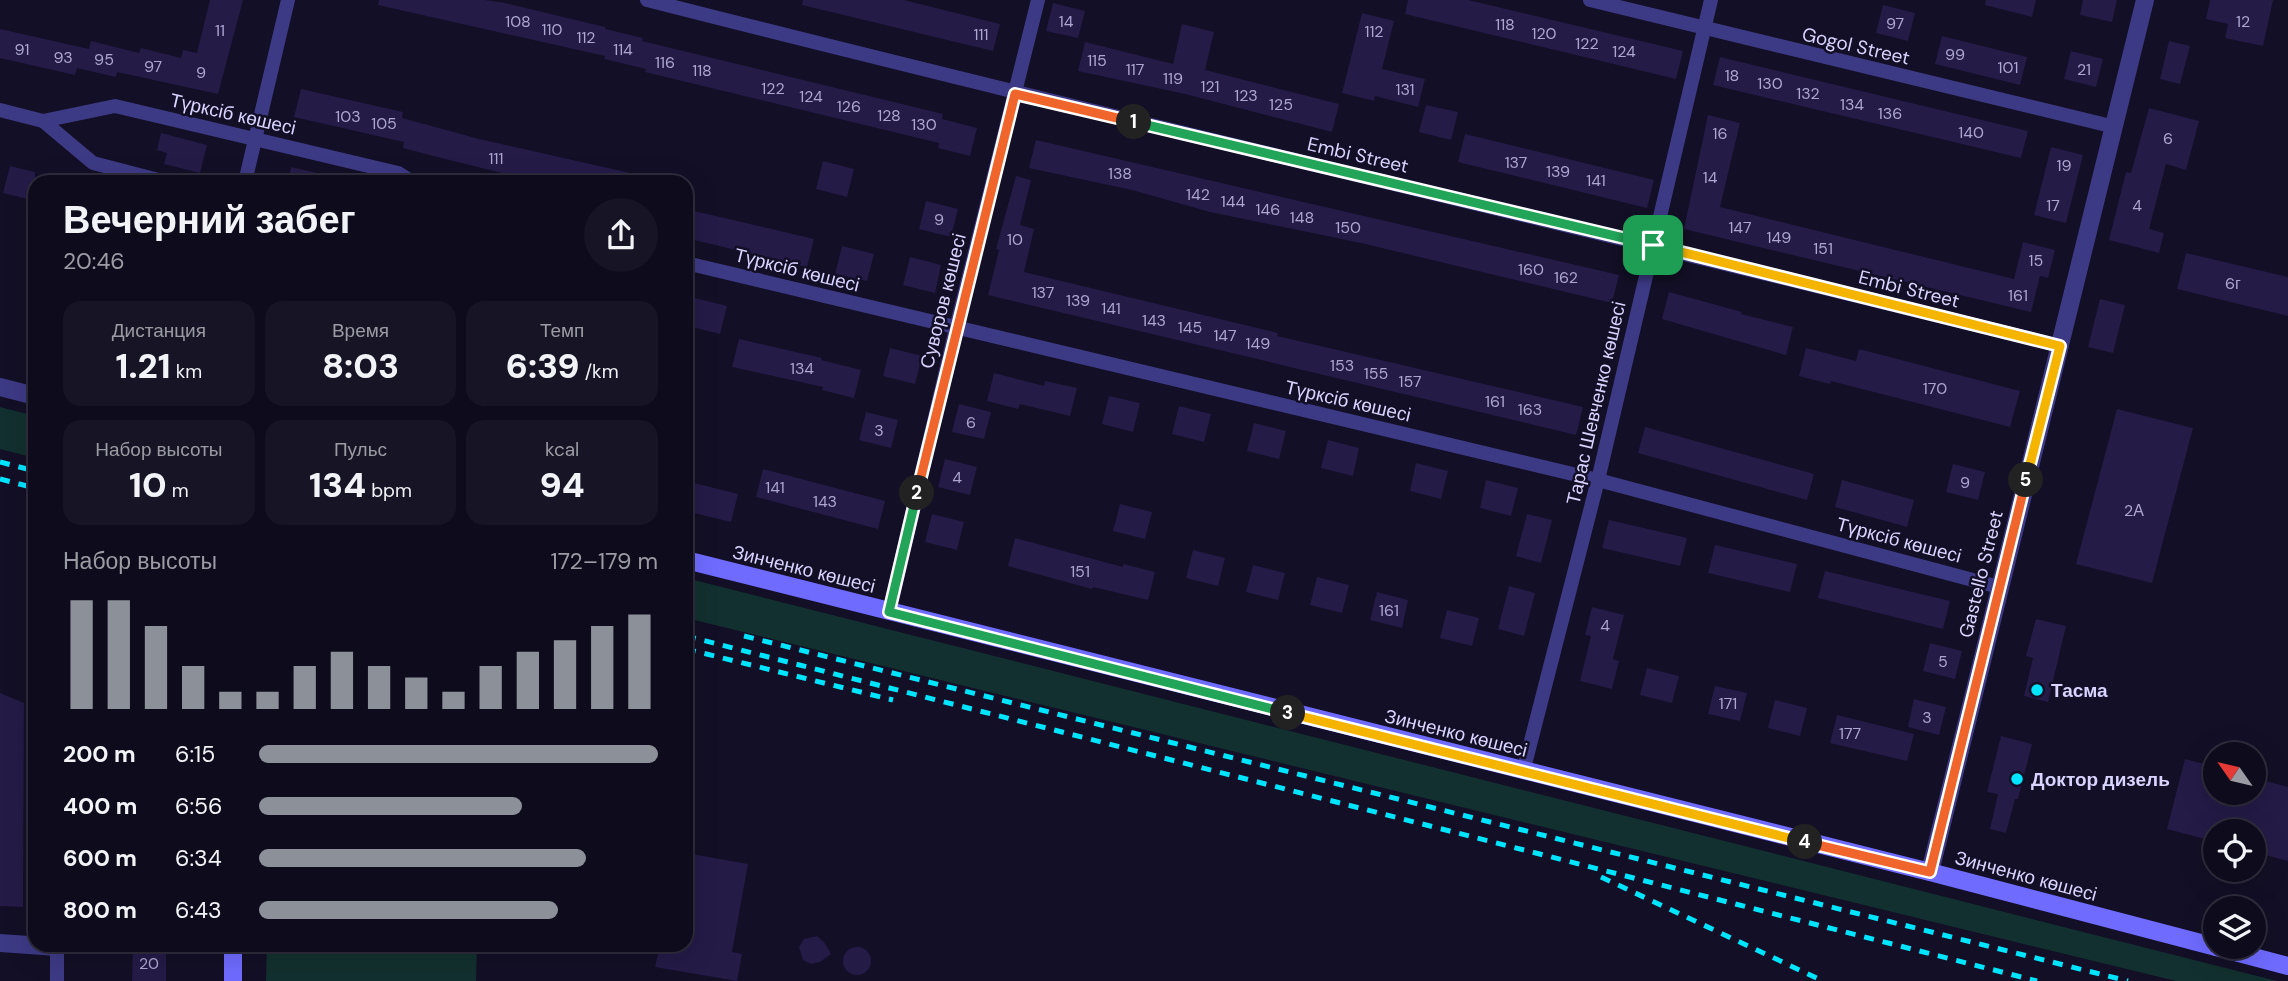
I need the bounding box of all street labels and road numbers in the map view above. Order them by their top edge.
street label: Gogol Street [1800,21,1912,71]
street label: Түрксіб көшесі [168,87,298,141]
street label: Embi Street [1305,131,1411,179]
street label: Суворов көшесі [914,231,972,371]
street label: Түрксіб көшесі [732,242,862,298]
street label: Embi Street [1856,264,1962,314]
street label: Тарас Шевченко көшесі [1560,299,1632,507]
street label: Түрксіб көшесі [1283,374,1413,428]
street label: Gastello Street [1953,508,2009,640]
street label: Түрксіб көшесі [1834,511,1964,569]
street label: Зинченко көшесі [730,539,878,599]
street label: Зинченко көшесі [1382,703,1530,763]
street label: Зинченко көшесі [1952,845,2100,907]

